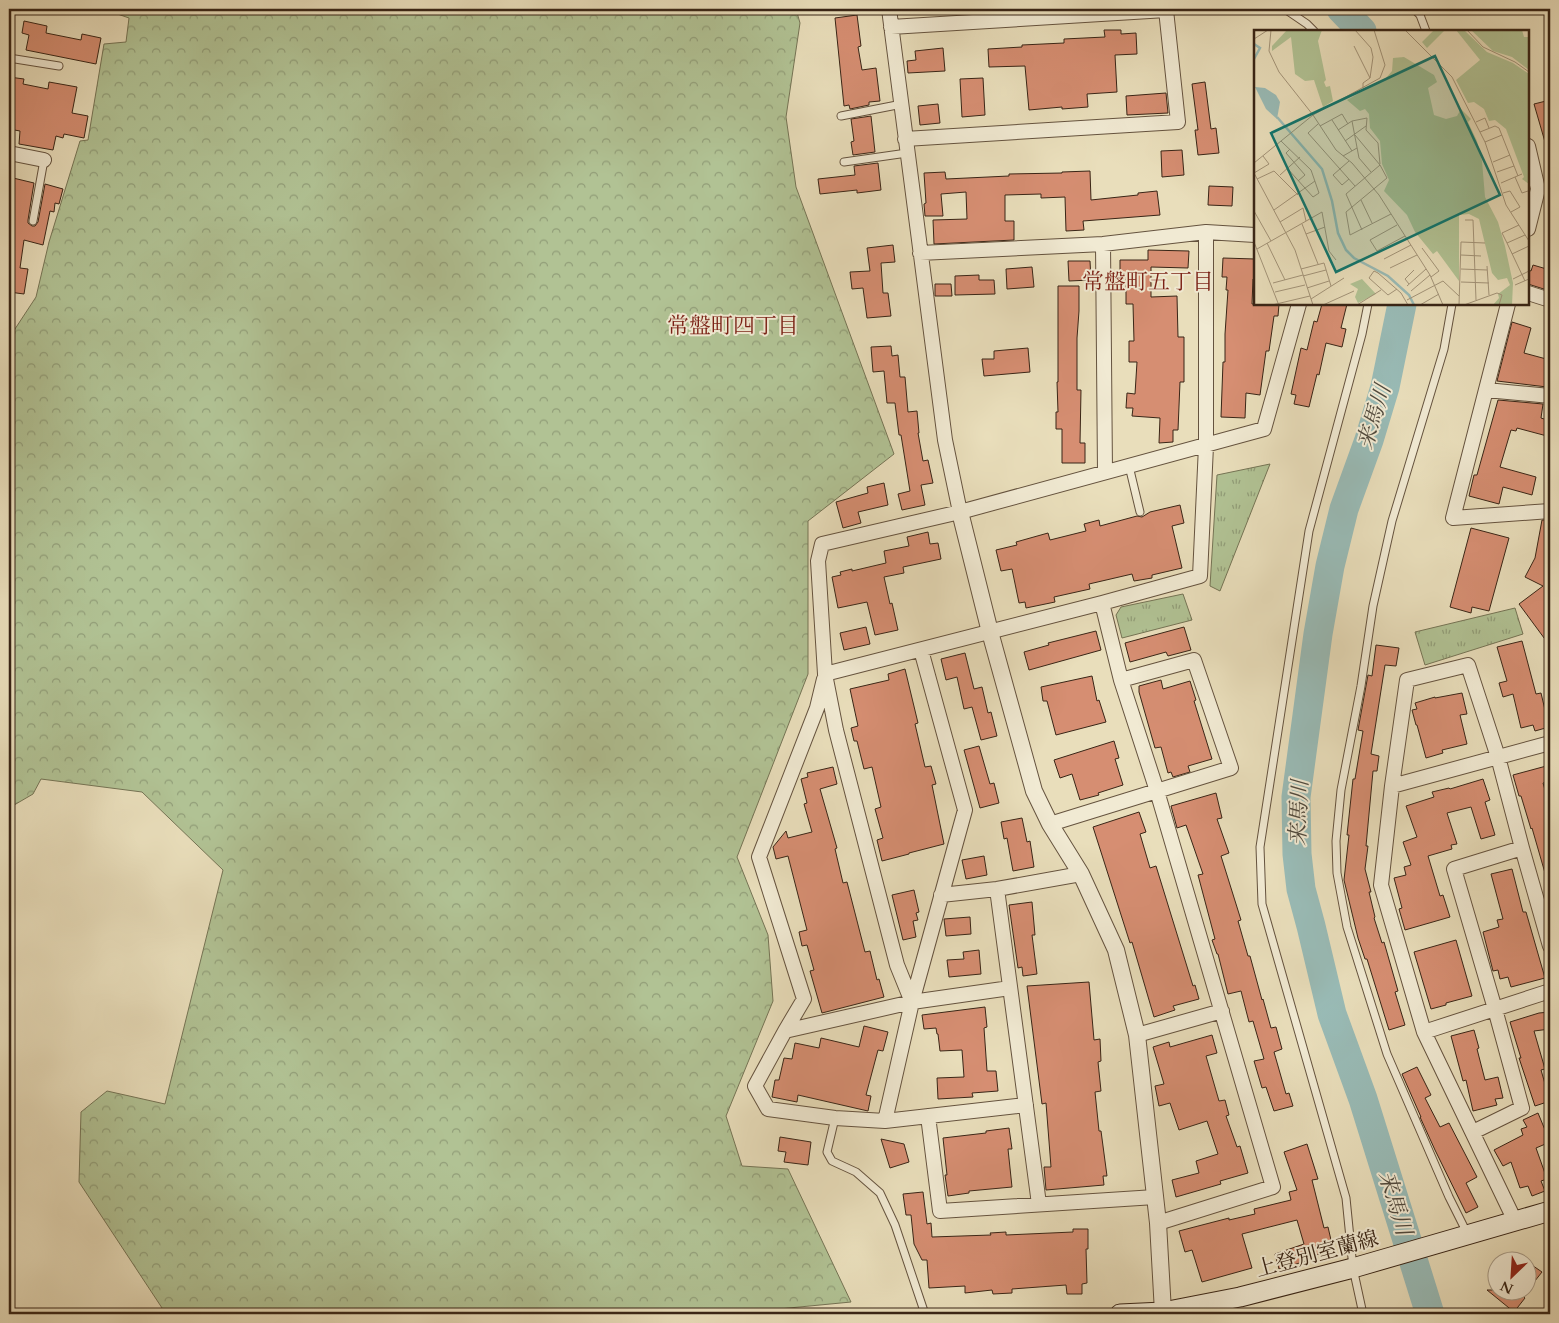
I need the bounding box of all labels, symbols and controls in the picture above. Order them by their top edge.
inset map [1254,30,1529,305]
district label: 常盤町五丁目 [1082,267,1214,297]
district label: 常盤町四丁目 [667,311,799,341]
water label: 来馬川 [1350,379,1399,453]
water label: 来馬川 [1283,778,1315,847]
water label: 来馬川 [1371,1167,1420,1241]
street label: 上登別室蘭線 [1252,1224,1382,1284]
north arrow [1486,1250,1536,1300]
text: N [1497,1276,1516,1299]

